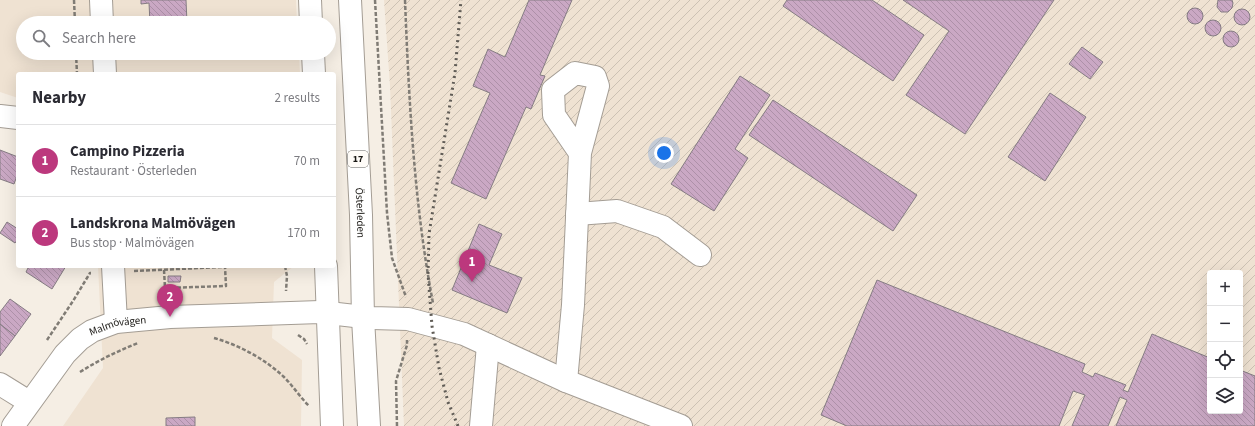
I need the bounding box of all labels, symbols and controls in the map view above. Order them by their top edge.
search box [16,16,336,60]
icon: search [30,27,52,49]
text: Search here [62,28,136,49]
text: Nearby [32,86,86,110]
text: 2 results [275,89,320,107]
text: Campino Pizzeria [70,141,185,162]
your location [654,143,674,163]
road number: 17 [348,151,368,167]
text: 1 [42,152,48,170]
text: 70 m [294,152,320,170]
text: Restaurant · Österleden [70,162,197,180]
street label: Österleden [352,187,369,238]
text: Landskrona Malmövägen [70,213,236,234]
text: 2 [42,224,48,242]
text: 170 m [287,224,320,242]
text: Bus stop · Malmövägen [70,234,194,252]
pin: 1 [459,249,485,282]
map controls [1207,270,1243,414]
button: + [1207,270,1243,306]
pin: 2 [157,284,183,317]
button: − [1207,306,1243,342]
street label: Malmövägen [87,312,147,339]
button: locate [1207,342,1243,378]
button: layers [1207,378,1243,414]

